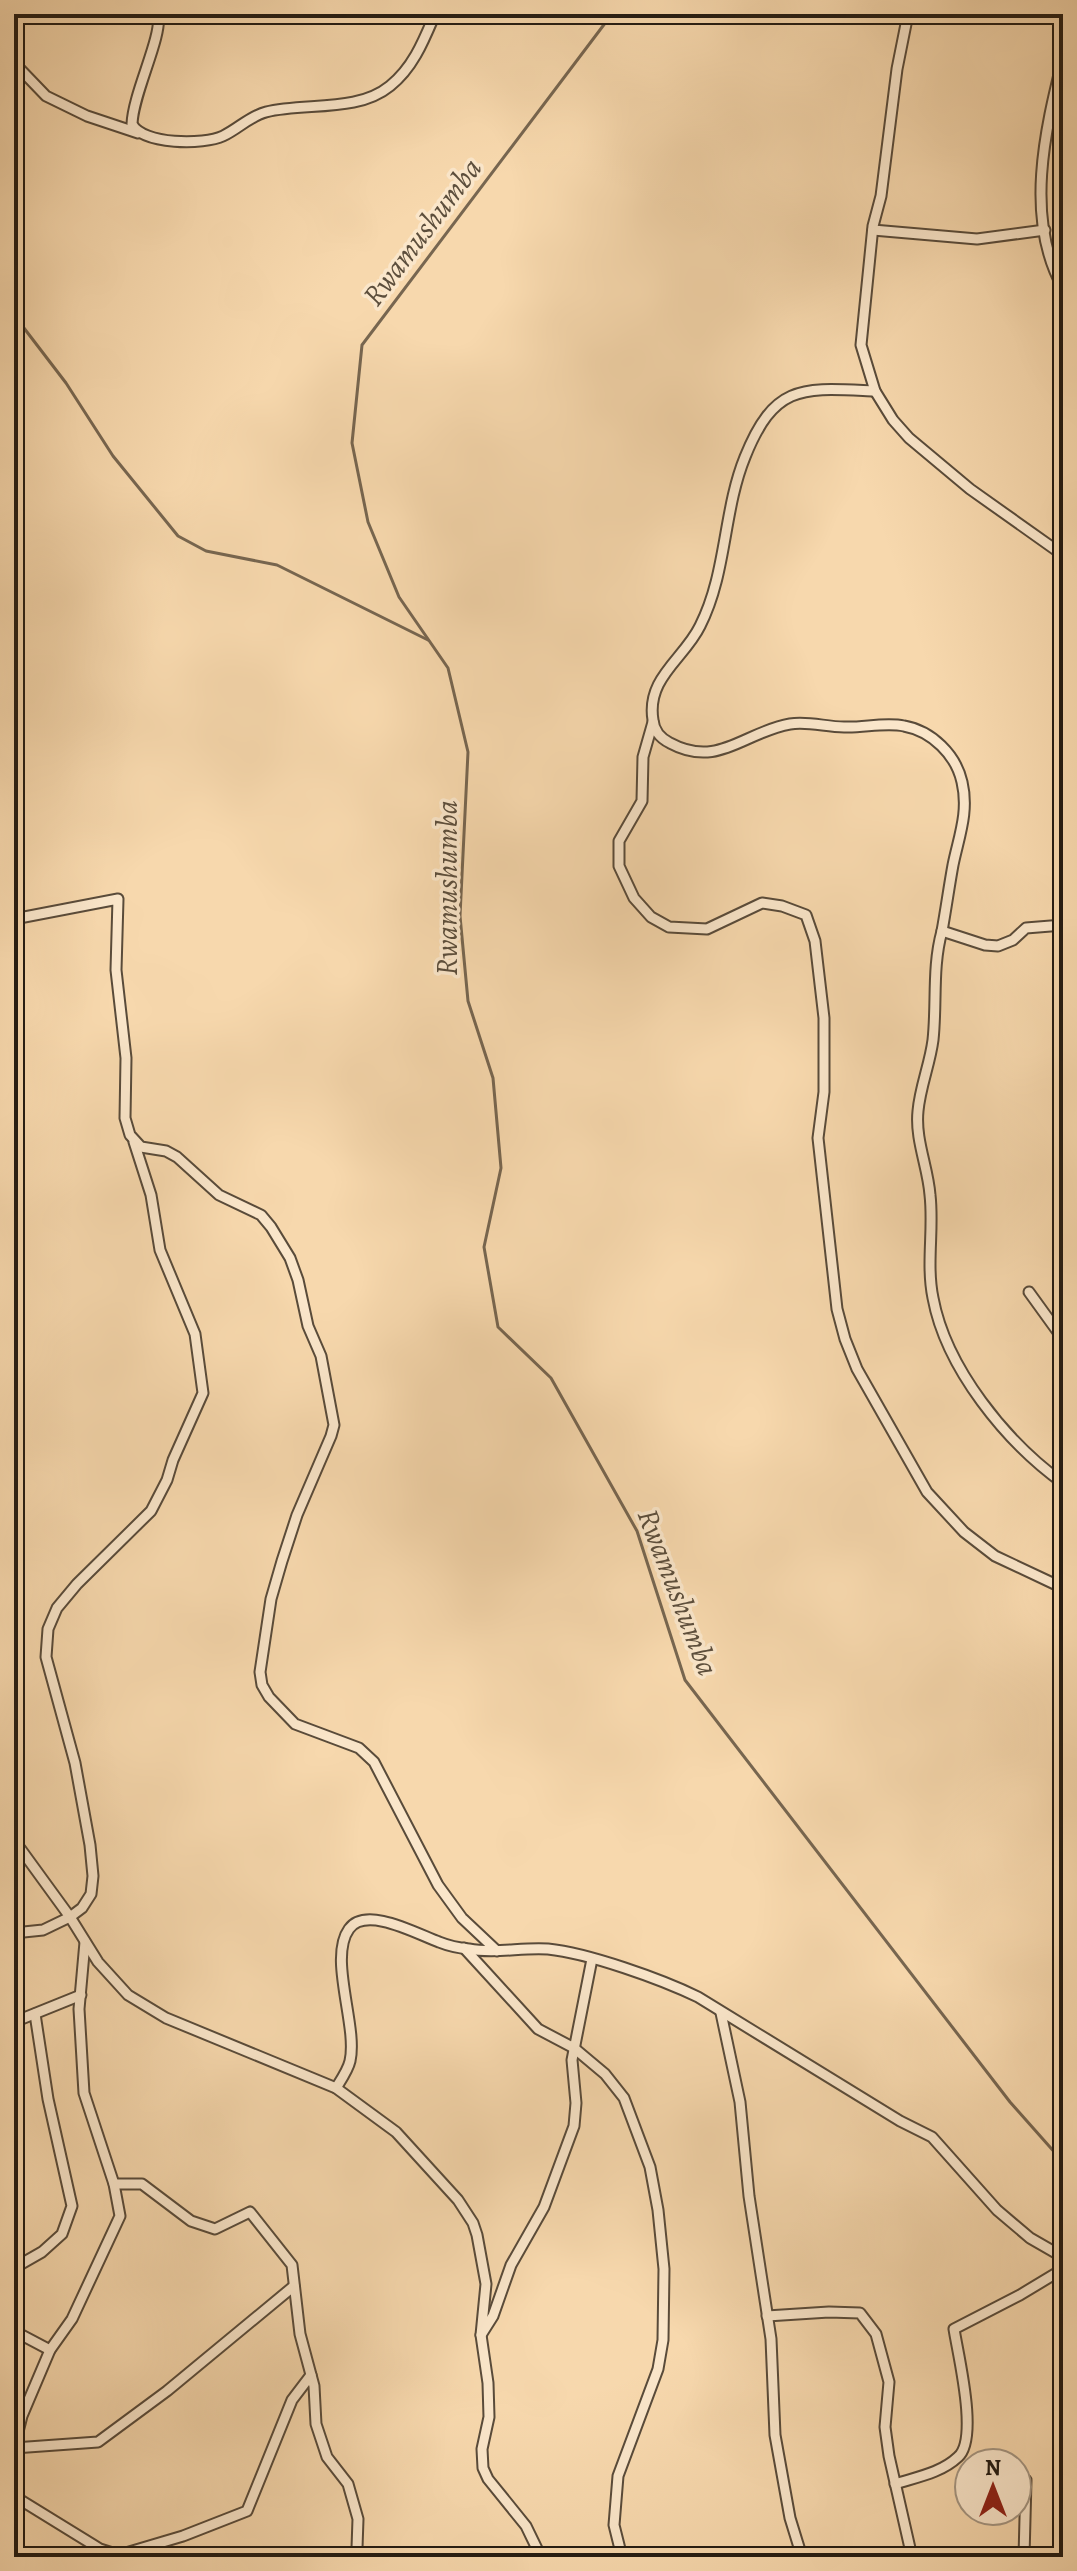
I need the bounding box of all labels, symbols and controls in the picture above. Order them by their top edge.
water label: Rwamushumba [353,150,491,314]
water label: Rwamushumba [427,800,467,976]
water label: Rwamushumba [628,1503,728,1681]
north arrow [953,2447,1033,2527]
text: N [985,2453,1001,2483]

